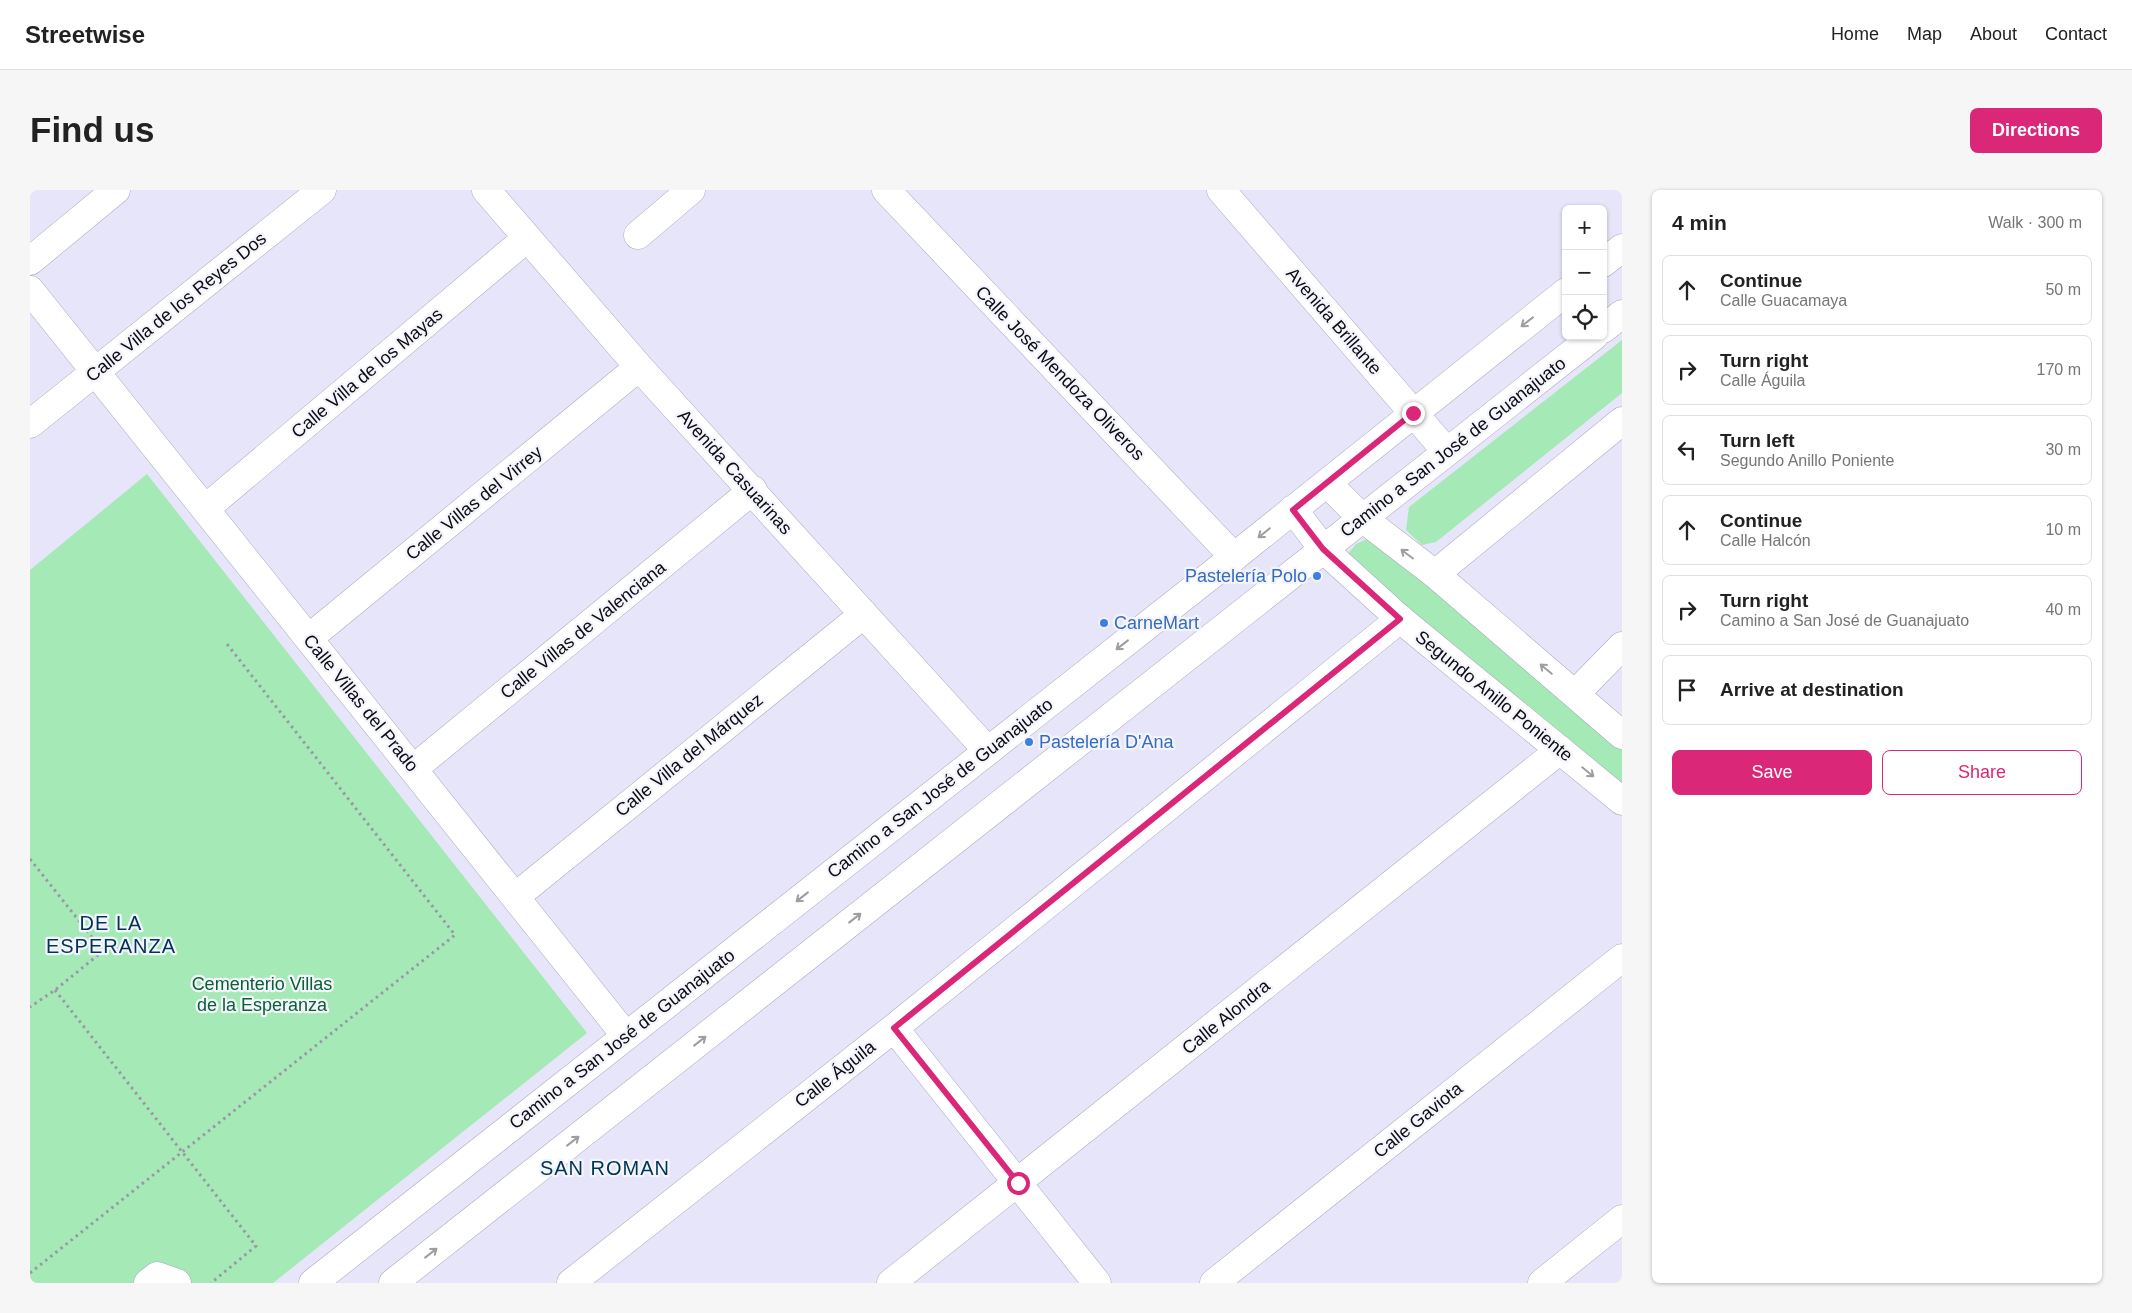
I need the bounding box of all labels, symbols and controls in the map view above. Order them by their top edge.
text: Streetwise [25,21,145,48]
text: Home [1831,24,1879,44]
text: Map [1907,24,1942,44]
text: About [1970,24,2017,44]
text: Contact [2045,24,2107,44]
button: Directions [1970,108,2102,153]
text: Find us [30,110,154,149]
map controls [1562,205,1607,340]
button: + [1562,205,1607,250]
text: 4 min [1672,211,1727,234]
text: Walk · 300 m [1988,214,2082,231]
street label: Calle Villa de los Reyes Dos [82,228,270,386]
button: − [1562,250,1607,295]
street label: Avenida Brillante [1282,264,1386,378]
text: Continue [1720,270,1802,291]
icon: ahead [1673,276,1701,304]
text: 50 m [2045,281,2081,298]
street label: Calle José Mendoza Oliveros [971,282,1149,464]
text: Calle Guacamaya [1720,292,1847,309]
button: locate [1562,295,1607,340]
street label: Calle Villa de los Mayas [288,304,446,442]
one-way arrow [1521,317,1534,328]
text: Turn right [1720,350,1808,371]
street label: Camino a San José de Guanajuato [1336,353,1570,541]
icon: right [1673,356,1701,384]
text: 170 m [2037,361,2081,378]
text: Calle Águila [1720,372,1805,389]
route end [1402,402,1425,425]
street label: Avenida Casuarinas [674,406,796,538]
text: Turn left [1720,430,1795,451]
icon: left [1673,436,1701,464]
text: 30 m [2045,441,2081,458]
street label: Calle Villas del Virrey [402,442,546,564]
text: Segundo Anillo Poniente [1720,452,1894,469]
text: Continue [1720,510,1802,531]
icon: ahead [1673,516,1701,544]
text: 10 m [2045,521,2081,538]
one-way arrow [1257,527,1270,538]
text: Calle Halcón [1720,532,1811,549]
one-way arrow [1401,548,1414,559]
street label: Calle Villas de Valenciana [496,557,670,703]
place label: Pastelería Polo [1185,566,1307,586]
marker: Pastelería Polo [1311,570,1323,582]
text: Turn right [1720,590,1808,611]
icon: right [1673,596,1701,624]
text: 40 m [2045,601,2081,618]
text: Camino a San José de Guanajuato [1720,612,1969,629]
place label: CarneMart [1114,613,1199,633]
marker: CarneMart [1098,617,1110,629]
street label: Segundo Anillo Poniente [1411,627,1577,765]
street label: Calle Villas del Prado [299,630,423,776]
one-way arrow [1116,639,1129,650]
one-way arrow [1539,663,1552,674]
icon: arrive [1673,676,1701,704]
text: Arrive at destination [1720,679,1904,700]
street label: Calle Villa del Márquez [611,689,767,821]
street label: Camino a San José de Guanajuato [823,694,1057,882]
place label: Pastelería D'Ana [1039,732,1174,752]
marker: Pastelería D'Ana [1023,736,1035,748]
button: Save [1672,750,1872,795]
button: Share [1882,750,2082,795]
one-way arrow [1581,767,1594,778]
one-way arrow [796,891,809,902]
district label: DE LA ESPERANZA [46,912,176,957]
one-way arrow [849,913,862,924]
street label: Camino a San José de Guanajuato [505,945,739,1133]
park label: Cementerio Villas de la Esperanza [192,974,332,1015]
street label: Calle Alondra [1178,975,1275,1058]
one-way arrow [693,1035,706,1046]
street label: Calle Águila [791,1036,880,1111]
street label: Calle Gaviota [1370,1078,1467,1162]
one-way arrow [566,1136,579,1147]
district label: SAN ROMAN [540,1157,670,1179]
route start [1007,1172,1030,1195]
one-way arrow [425,1247,438,1258]

